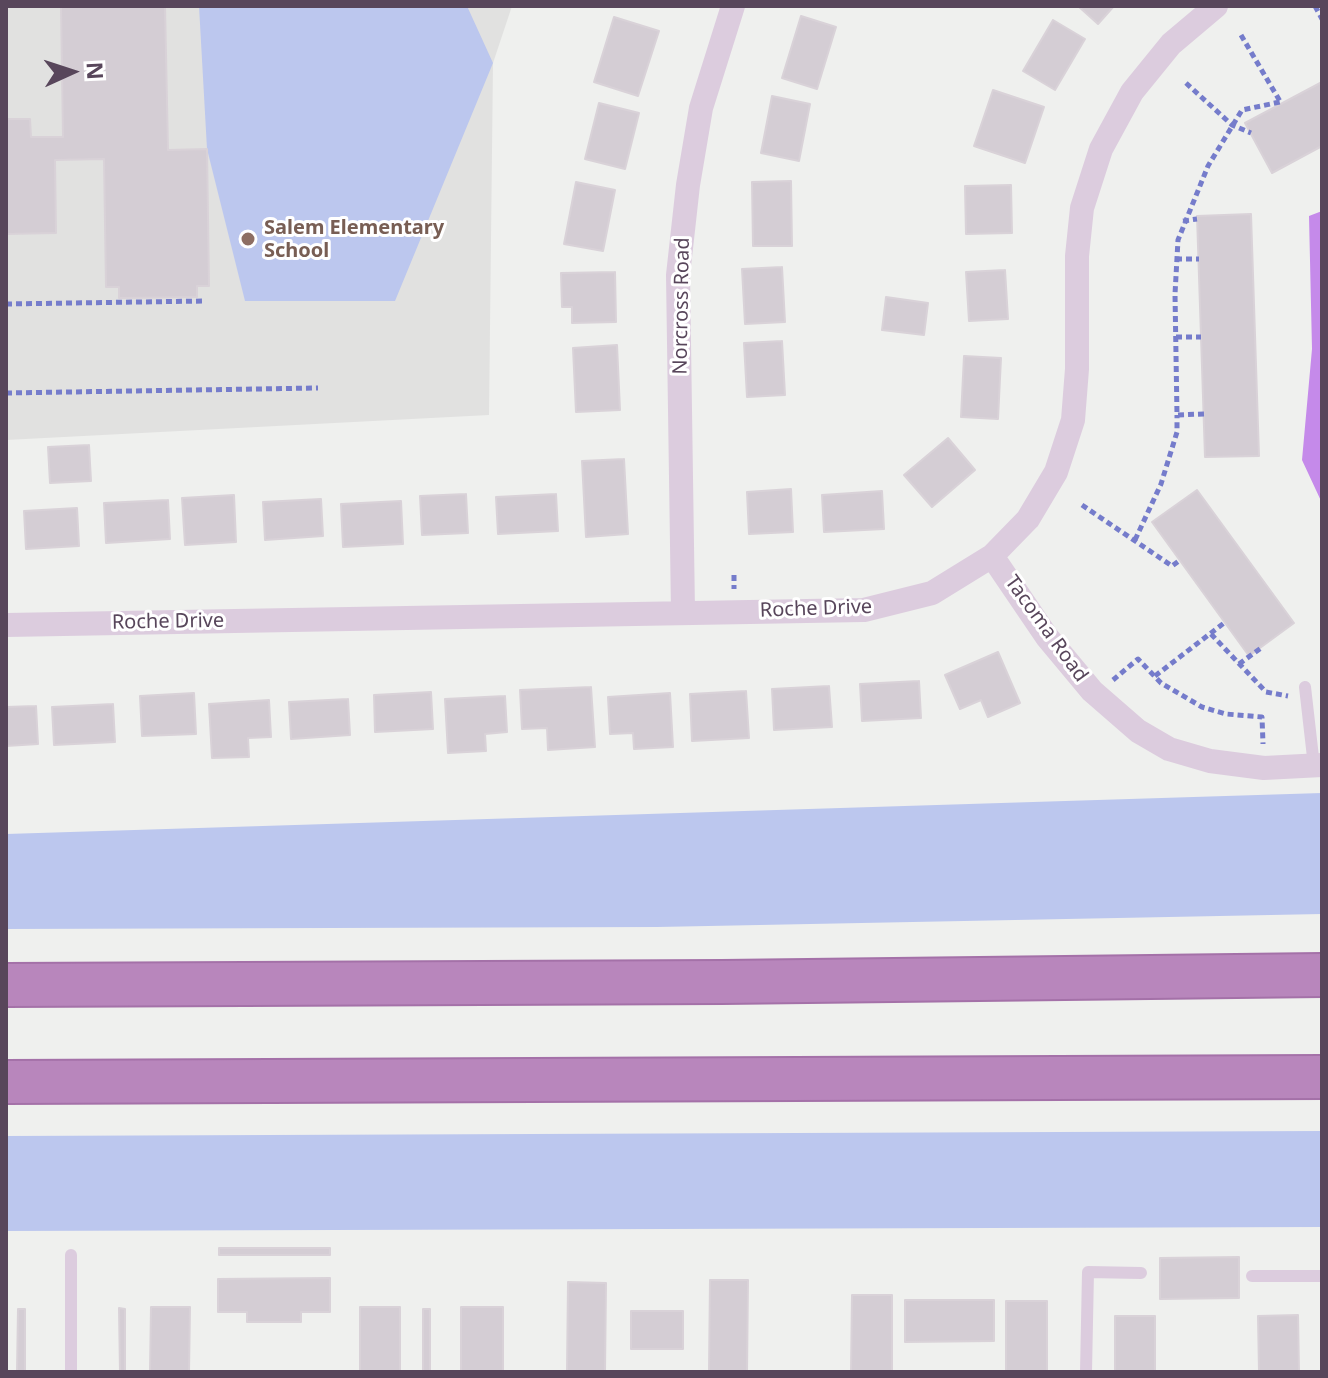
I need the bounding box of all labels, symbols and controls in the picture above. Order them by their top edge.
north arrow [32,32,112,112]
text: N [81,61,111,80]
place label: Salem Elementary School [264,216,444,263]
marker: Salem Elementary School [239,230,257,248]
street label: Norcross Road [669,237,695,375]
street label: Tacoma Road [999,571,1093,687]
street label: Roche Drive [759,595,873,623]
street label: Roche Drive [112,609,224,635]

